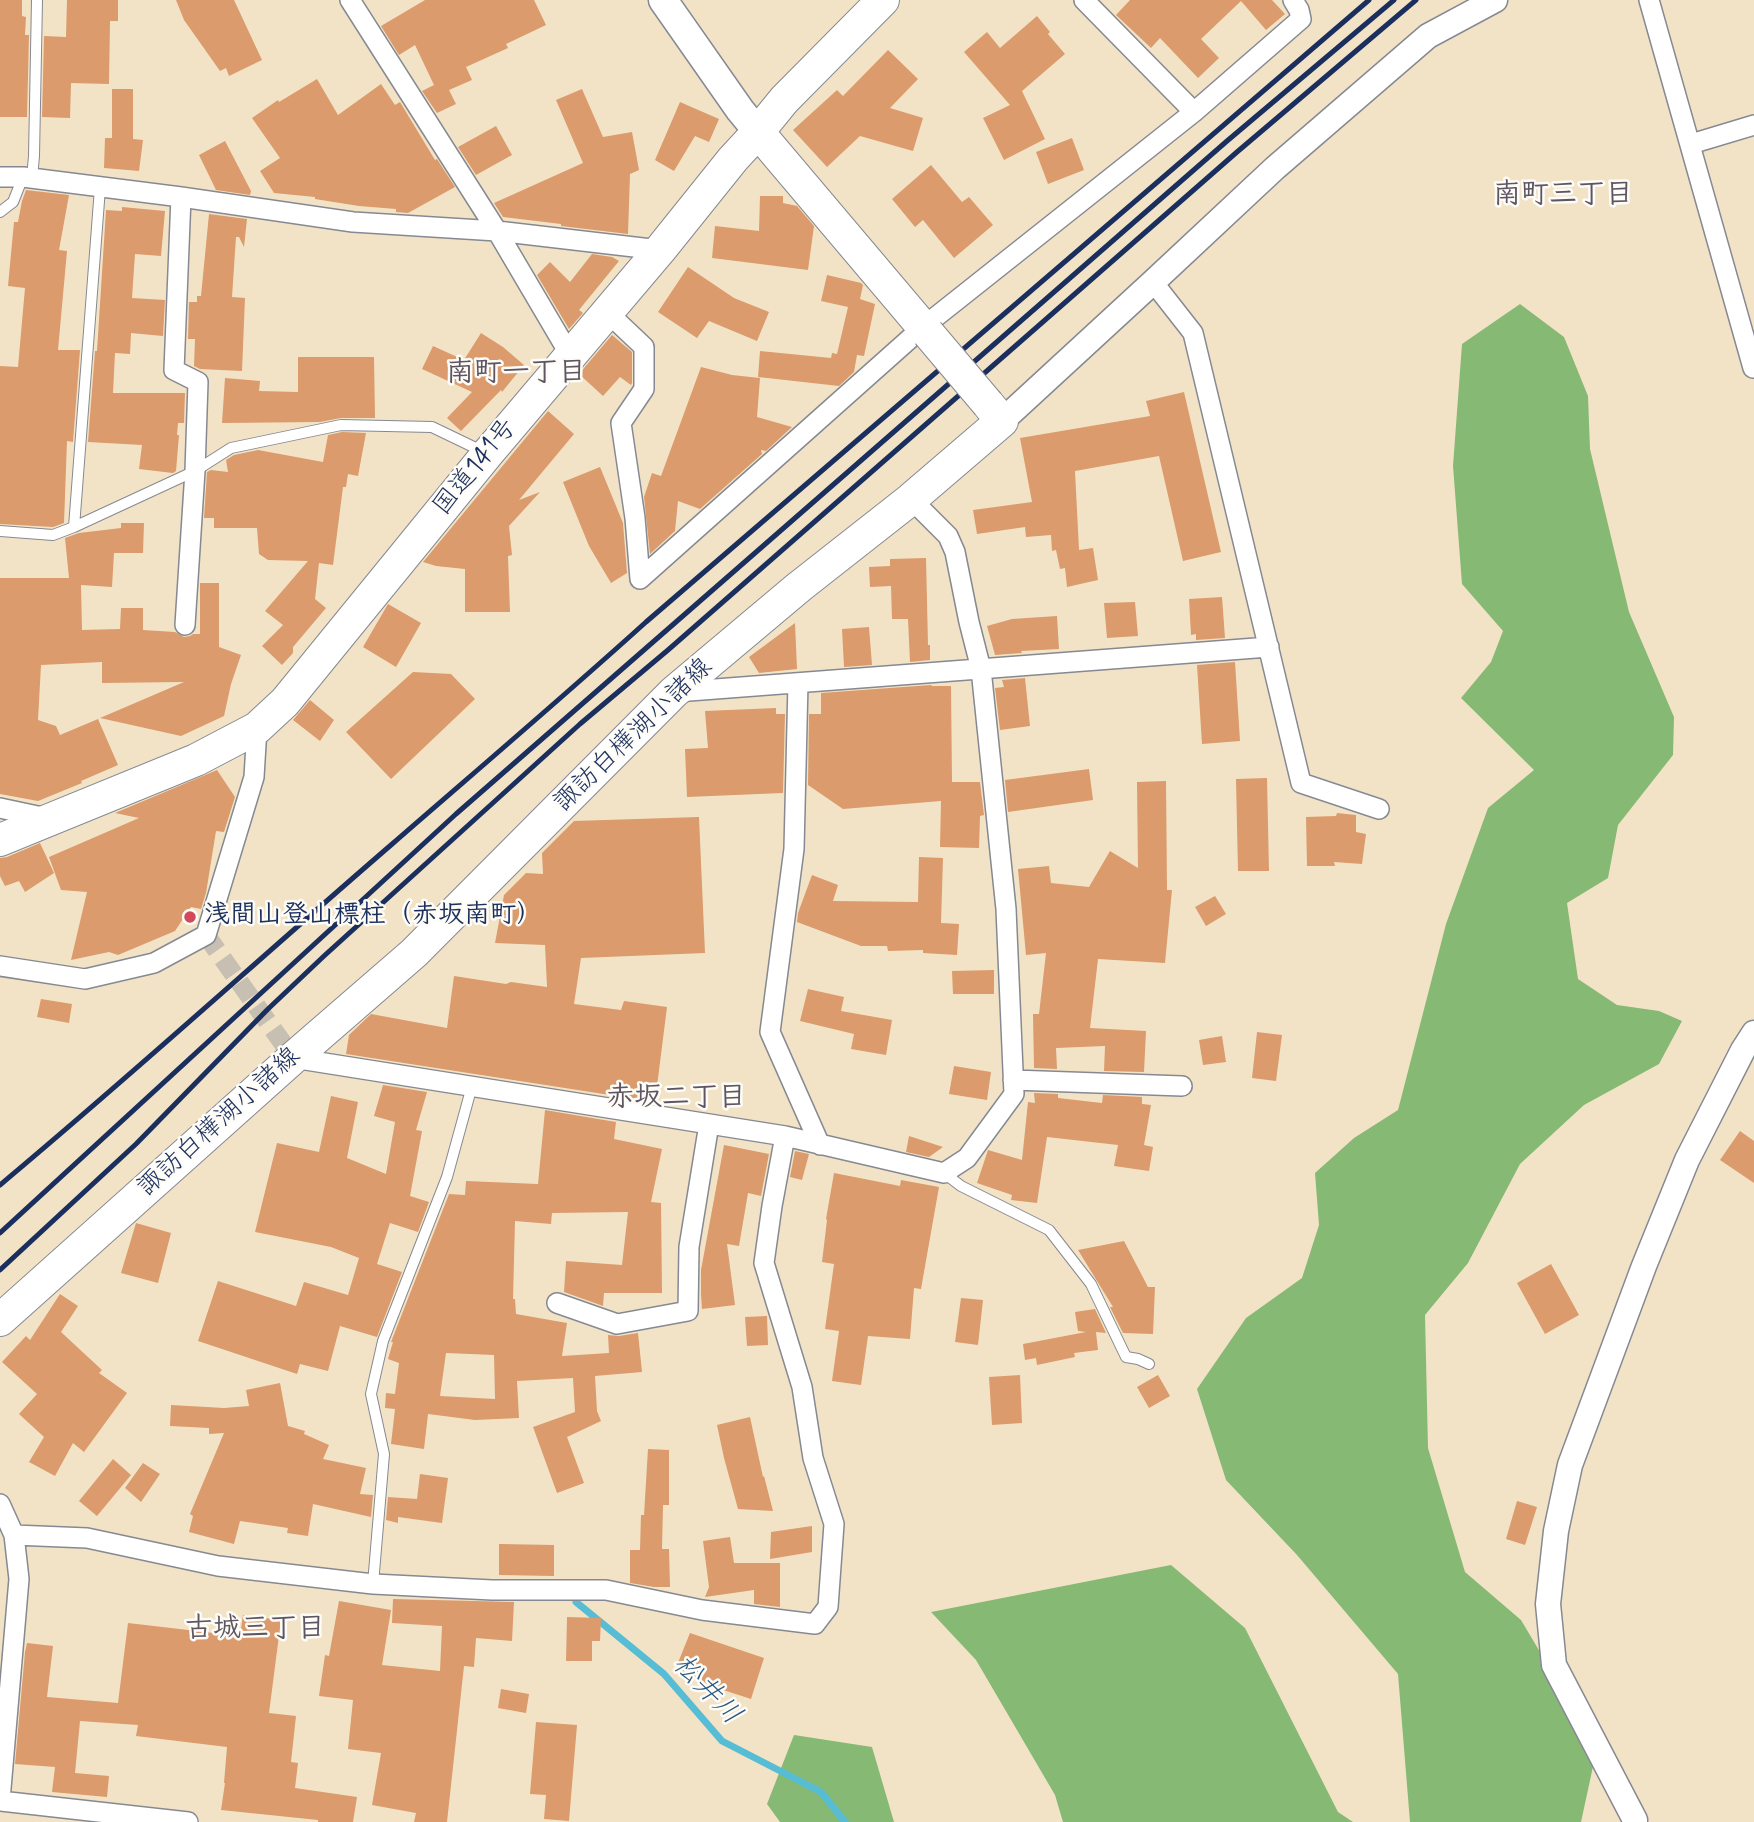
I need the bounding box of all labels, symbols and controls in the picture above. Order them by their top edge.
district label: 南町三丁目 [1493,179,1633,213]
district label: 南町一丁目 [446,357,586,391]
street label: 国道141号 [428,413,524,523]
street label: 諏訪白樺湖小諸線 [548,653,720,819]
place label: 浅間山登山標柱（赤坂南町） [204,901,542,933]
marker: 浅間山登山標柱（赤坂南町） [182,909,198,925]
street label: 諏訪白樺湖小諸線 [132,1042,308,1204]
district label: 赤坂二丁目 [606,1082,746,1116]
district label: 古城三丁目 [185,1613,325,1647]
water label: 松井川 [665,1649,747,1733]

